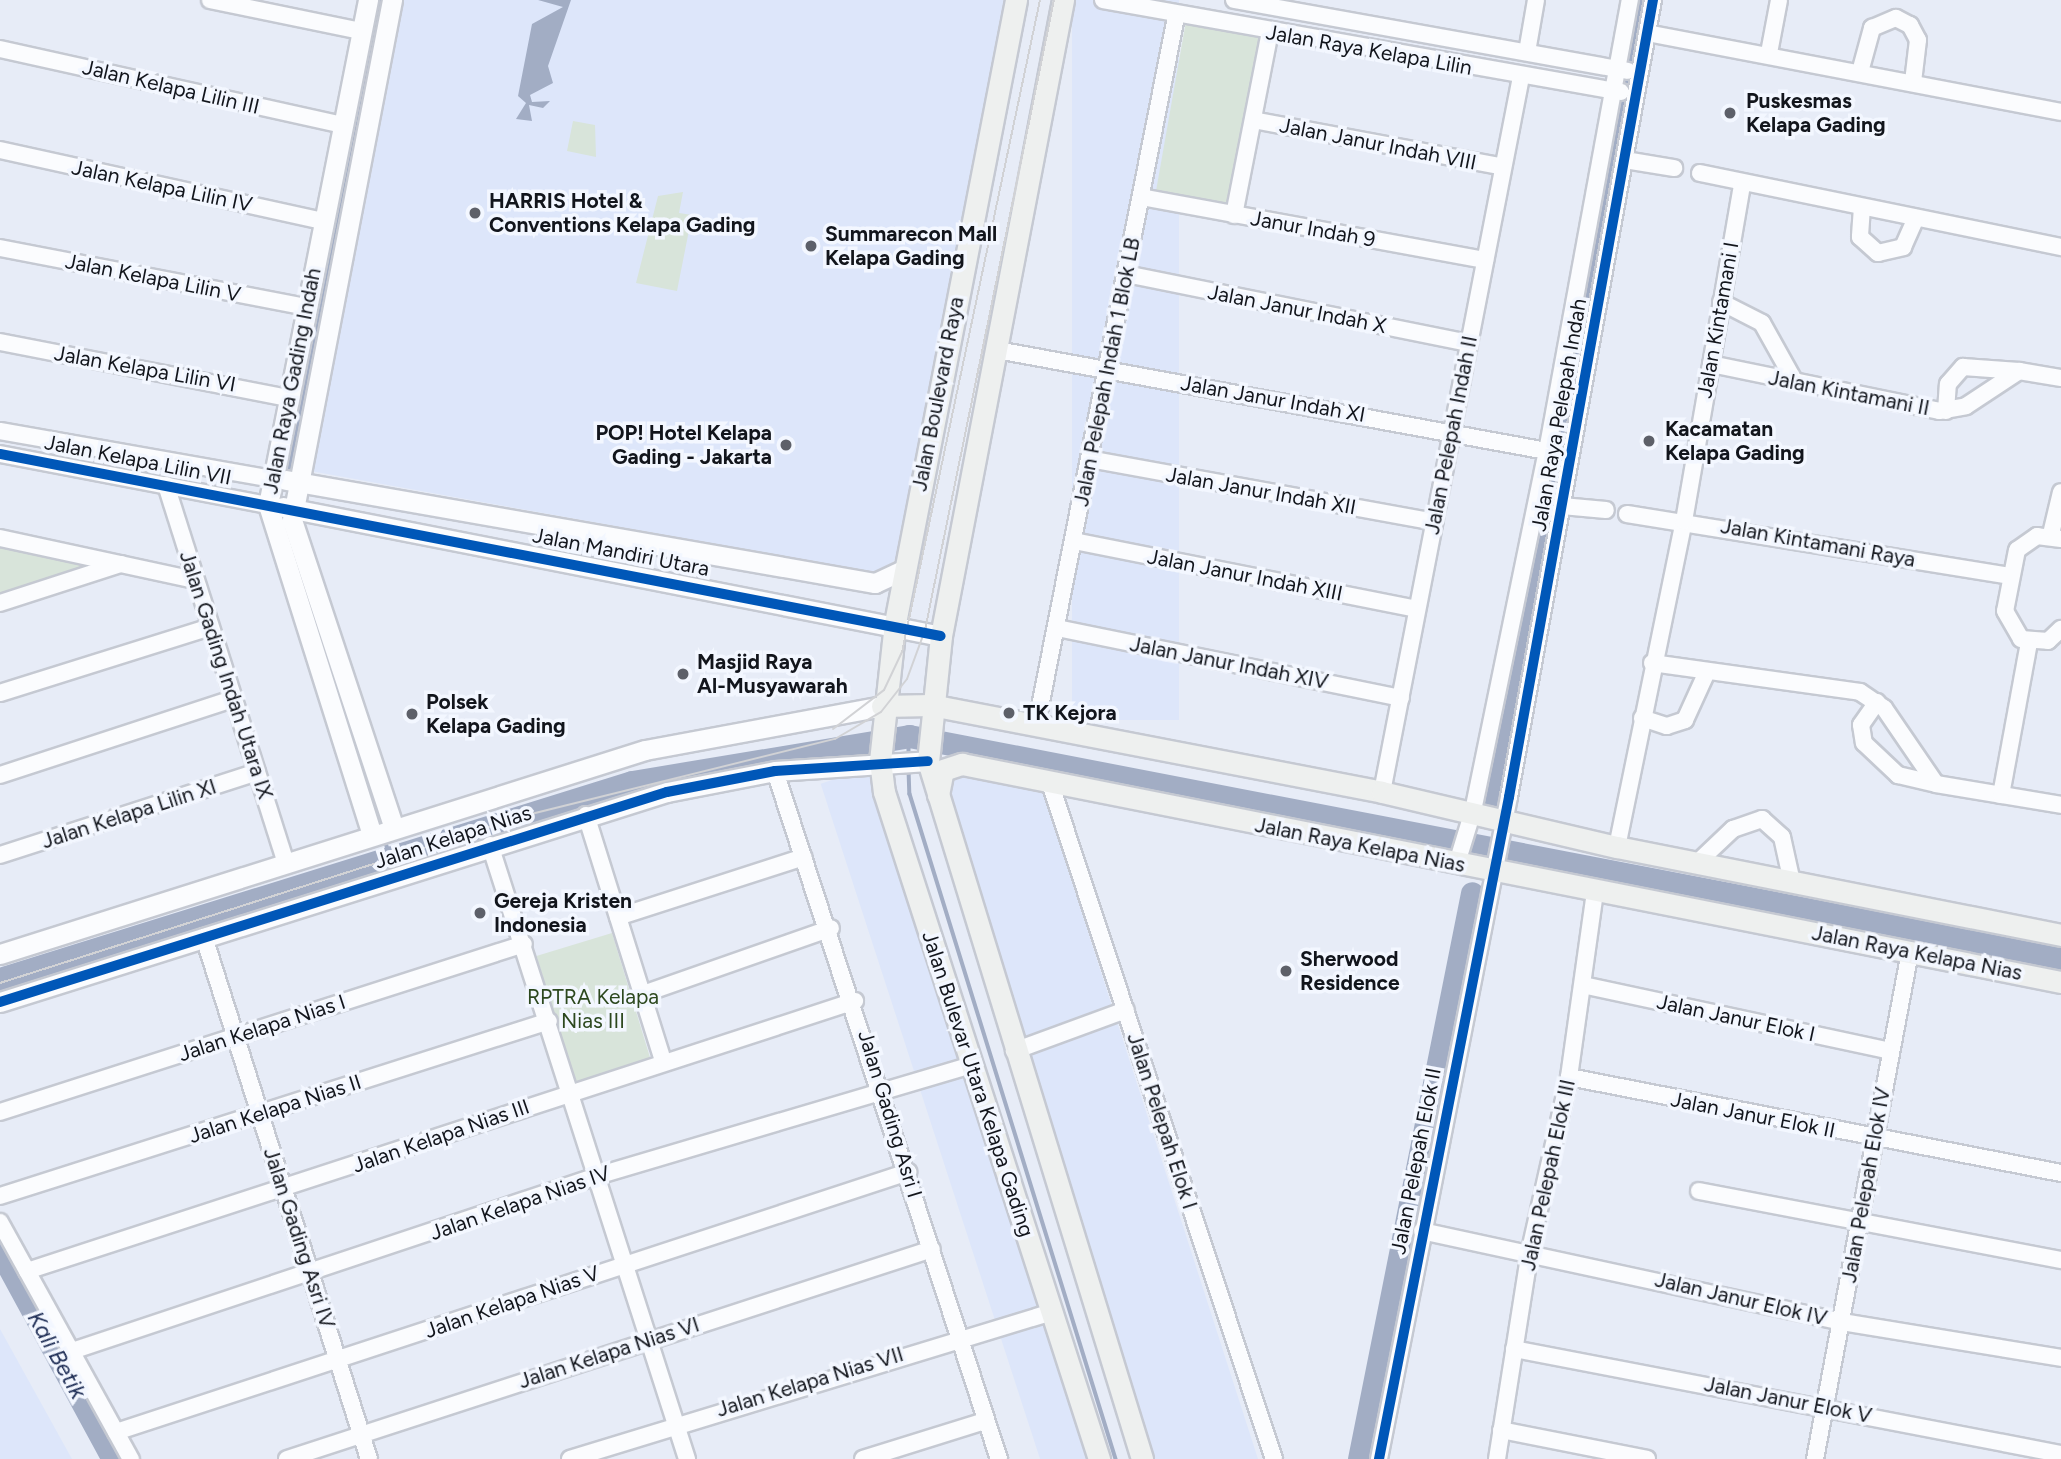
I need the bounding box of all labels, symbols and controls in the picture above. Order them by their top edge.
street label: Jalan Raya Kelapa Lilin [1264,19,1474,81]
street label: Jalan Kelapa Lilin III [80,54,262,120]
place label: Puskesmas Kelapa Gading [1746,88,1886,138]
marker: Puskesmas Kelapa Gading [1720,103,1740,123]
street label: Jalan Janur Indah VIII [1277,113,1479,175]
street label: Jalan Kelapa Lilin IV [69,155,255,217]
place label: HARRIS Hotel & Conventions Kelapa Gading [489,188,755,238]
marker: HARRIS Hotel & Conventions Kelapa Gading [467,205,483,221]
street label: Janur Indah 9 [1249,206,1377,252]
place label: Summarecon Mall Kelapa Gading [825,221,997,271]
street label: Jalan Pelepah Indah 1 Blok LB [1069,235,1145,509]
marker: Summarecon Mall Kelapa Gading [803,238,819,254]
street label: Jalan Kintamani I [1692,240,1744,400]
street label: Jalan Kelapa Lilin V [63,249,243,307]
street label: Jalan Raya Gading Indah [258,266,326,496]
street label: Jalan Janur Indah X [1206,279,1388,339]
street label: Jalan Boulevard Raya [907,295,969,493]
street label: Jalan Raya Pelepah Indah [1526,297,1592,533]
street label: Jalan Pelepah Indah II [1419,333,1483,537]
street label: Jalan Kelapa Lilin VI [52,341,238,397]
street label: Jalan Kintamani II [1766,365,1932,421]
street label: Jalan Janur Indah XI [1179,370,1367,428]
place label: Kacamatan Kelapa Gading [1665,416,1805,466]
place label: POP! Hotel Kelapa Gading - Jakarta [595,420,772,470]
street label: Jalan Kelapa Lilin VII [43,430,233,490]
marker: Kacamatan Kelapa Gading [1639,431,1659,451]
marker: POP! Hotel Kelapa Gading - Jakarta [778,437,794,453]
street label: Jalan Janur Indah XII [1164,462,1358,520]
street label: Jalan Kintamani Raya [1719,513,1917,573]
street label: Jalan Mandiri Utara [530,523,712,581]
street label: Jalan Janur Indah XIII [1145,544,1345,606]
street label: Jalan Gading Indah Utara IX [174,548,278,802]
street label: Jalan Janur Indah XIV [1128,631,1330,695]
place label: Masjid Raya Al-Musyawarah [697,649,848,699]
marker: Masjid Raya Al-Musyawarah [675,666,691,682]
place label: Polsek Kelapa Gading [426,689,566,739]
place label: TK Kejora [1023,700,1117,726]
marker: TK Kejora [1001,705,1017,721]
marker: Polsek Kelapa Gading [404,706,420,722]
street label: Jalan Kelapa Lilin XI [38,774,220,854]
street label: Jalan Kelapa Nias [372,800,534,874]
street label: Jalan Raya Kelapa Nias [1253,812,1467,878]
place label: Gereja Kristen Indonesia [494,888,632,938]
marker: Gereja Kristen Indonesia [472,905,488,921]
street label: Jalan Raya Kelapa Nias [1810,920,2024,986]
street label: Jalan Bulevar Utara Kelapa Gading [917,928,1039,1240]
place label: Sherwood Residence [1300,946,1400,996]
marker: Sherwood Residence [1278,963,1294,979]
park label: RPTRA Kelapa Nias III [527,984,659,1034]
street label: Jalan Kelapa Nias I [175,989,349,1067]
street label: Jalan Janur Elok I [1654,989,1818,1047]
street label: Jalan Gading Asri I [853,1027,927,1201]
street label: Jalan Pelepah Elok I [1122,1030,1202,1212]
street label: Jalan Pelepah Elok II [1386,1066,1446,1256]
street label: Jalan Kelapa Nias II [186,1069,364,1149]
street label: Jalan Pelepah Elok III [1515,1077,1581,1273]
street label: Jalan Pelepah Elok IV [1836,1085,1896,1285]
street label: Jalan Janur Elok II [1669,1087,1837,1143]
street label: Jalan Kelapa Nias III [349,1094,533,1178]
street label: Jalan Gading Asri IV [258,1145,340,1331]
street label: Jalan Kelapa Nias IV [427,1160,613,1246]
street label: Jalan Kelapa Nias V [421,1260,603,1344]
street label: Jalan Janur Elok IV [1652,1267,1830,1331]
water label: Kali Betik [22,1307,92,1403]
street label: Jalan Kelapa Nias VI [515,1312,703,1394]
street label: Jalan Kelapa Nias VII [713,1342,907,1422]
street label: Jalan Janur Elok V [1702,1371,1874,1429]

